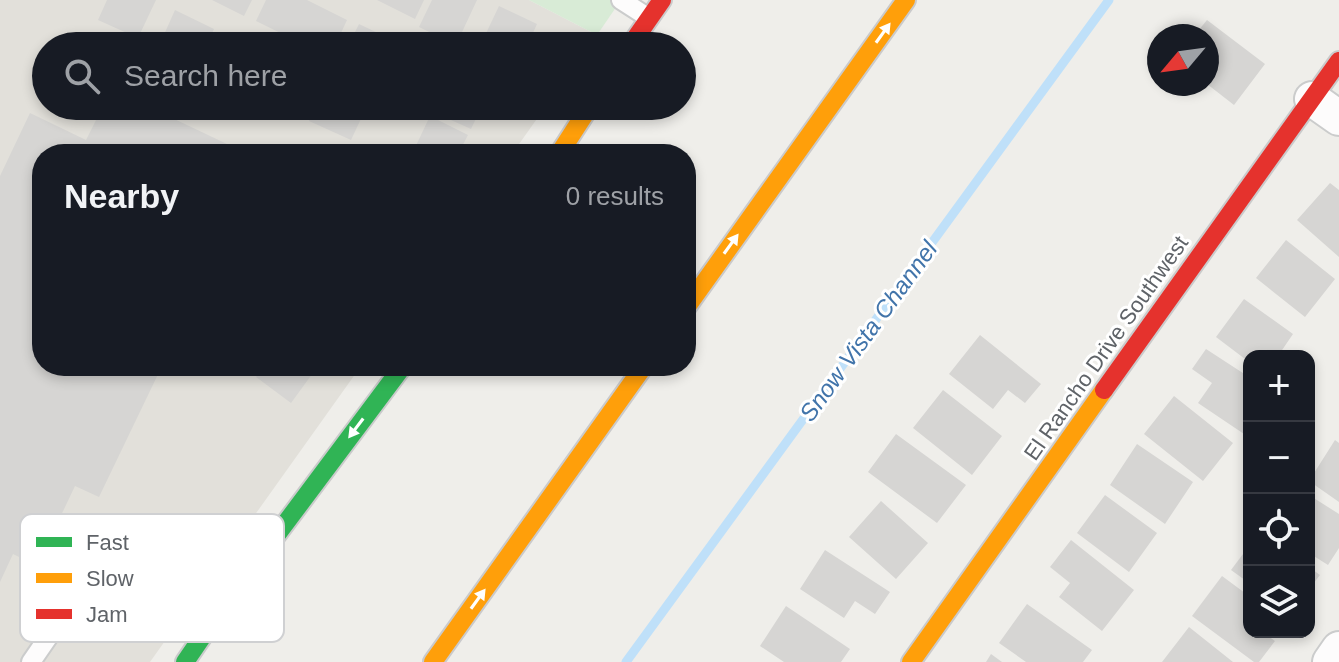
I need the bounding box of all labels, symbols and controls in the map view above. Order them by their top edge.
one-way arrow [874,23,890,43]
north arrow [1147,24,1219,96]
search box [32,32,696,120]
icon: search [60,54,104,98]
text: Search here [124,59,287,92]
text: Nearby [64,177,179,215]
text: 0 results [566,181,664,211]
street label: El Rancho Drive Southwest [1019,231,1193,465]
one-way arrow [723,234,739,255]
water label: Snow Vista Channel [794,235,943,426]
map controls [1243,350,1315,638]
button: + [1243,350,1315,422]
one-way arrow [349,418,364,439]
button: − [1243,422,1315,494]
button: locate [1243,494,1315,566]
legend [20,514,284,642]
text: Fast [86,530,129,555]
text: Slow [86,566,134,591]
button: layers [1243,566,1315,638]
one-way arrow [470,588,485,609]
text: Jam [86,602,128,627]

